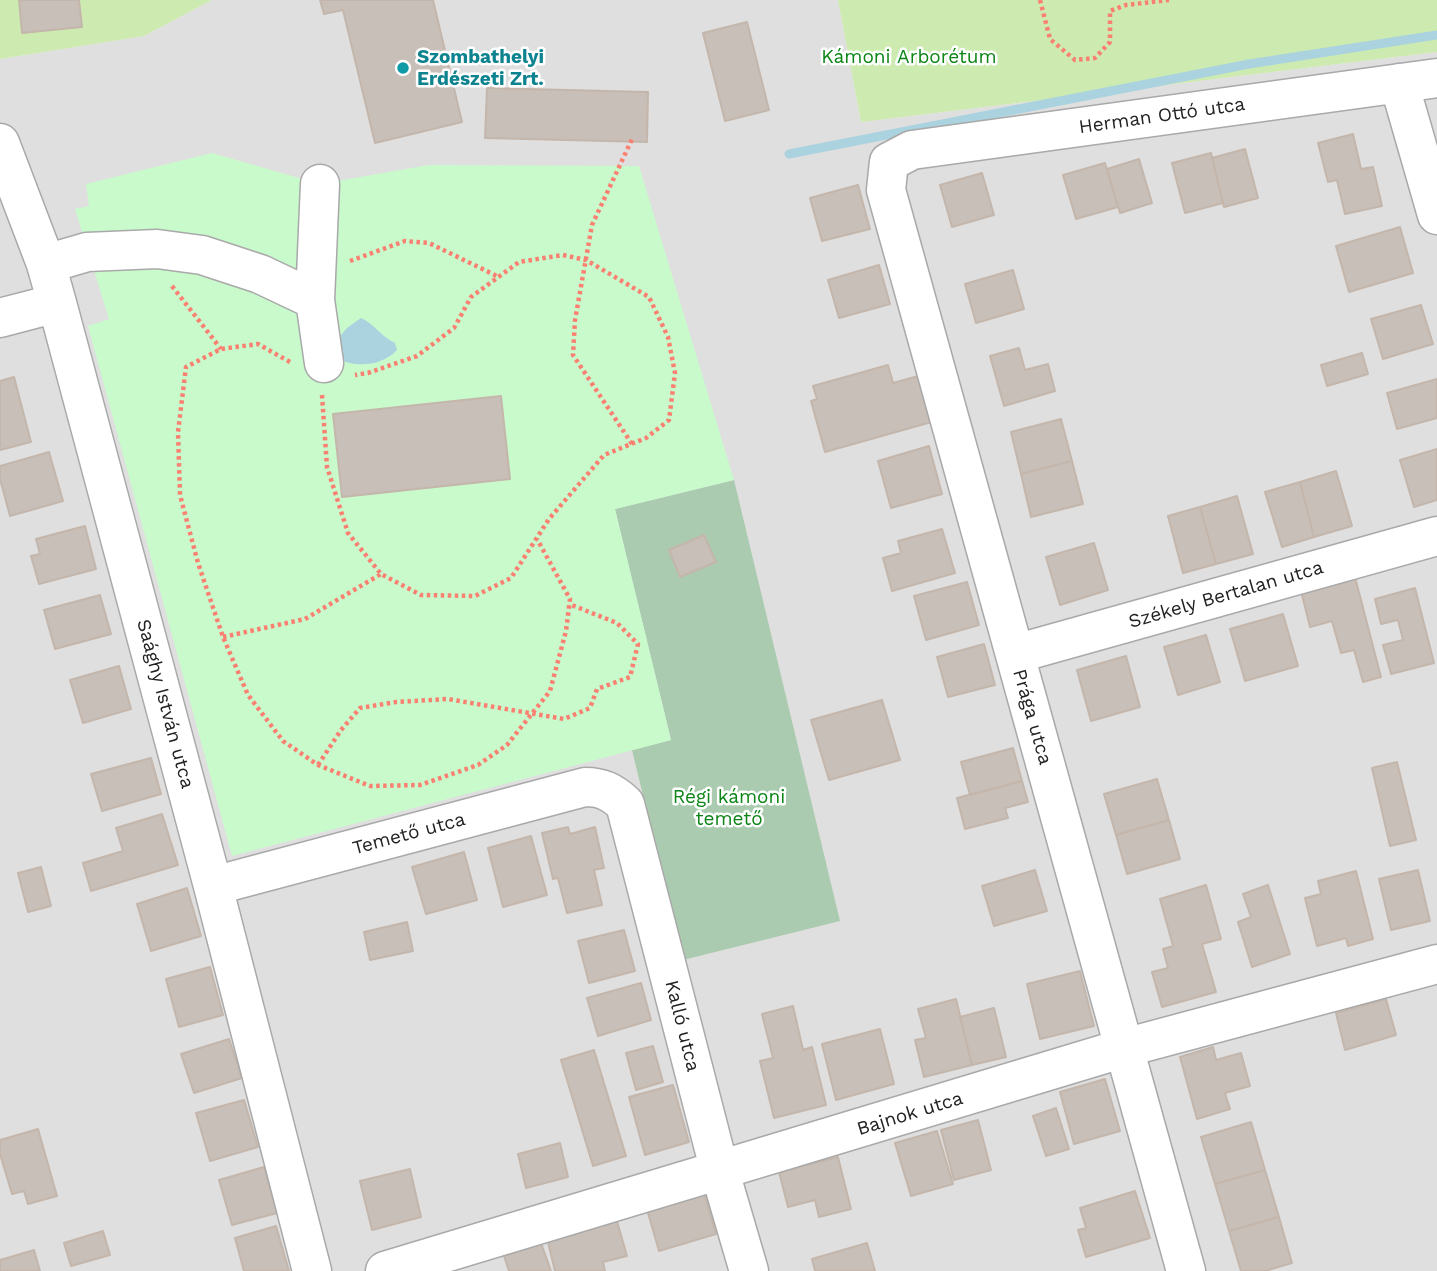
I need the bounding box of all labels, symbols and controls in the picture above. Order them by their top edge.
place label: Szombathelyi Erdészeti Zrt. [417,46,544,90]
park label: Kámoni Arborétum [821,46,997,68]
marker: Szombathelyi Erdészeti Zrt. [395,60,411,76]
street label: Herman Ottó utca [1077,93,1247,139]
street label: Székely Bertalan utca [1126,556,1326,634]
street label: Saághy István utca [131,617,199,791]
street label: Prága utca [1008,667,1056,767]
park label: Régi kámoni temető [673,786,785,830]
street label: Temető utca [350,808,468,860]
street label: Kalló utca [660,978,704,1074]
street label: Bajnok utca [854,1087,966,1141]

